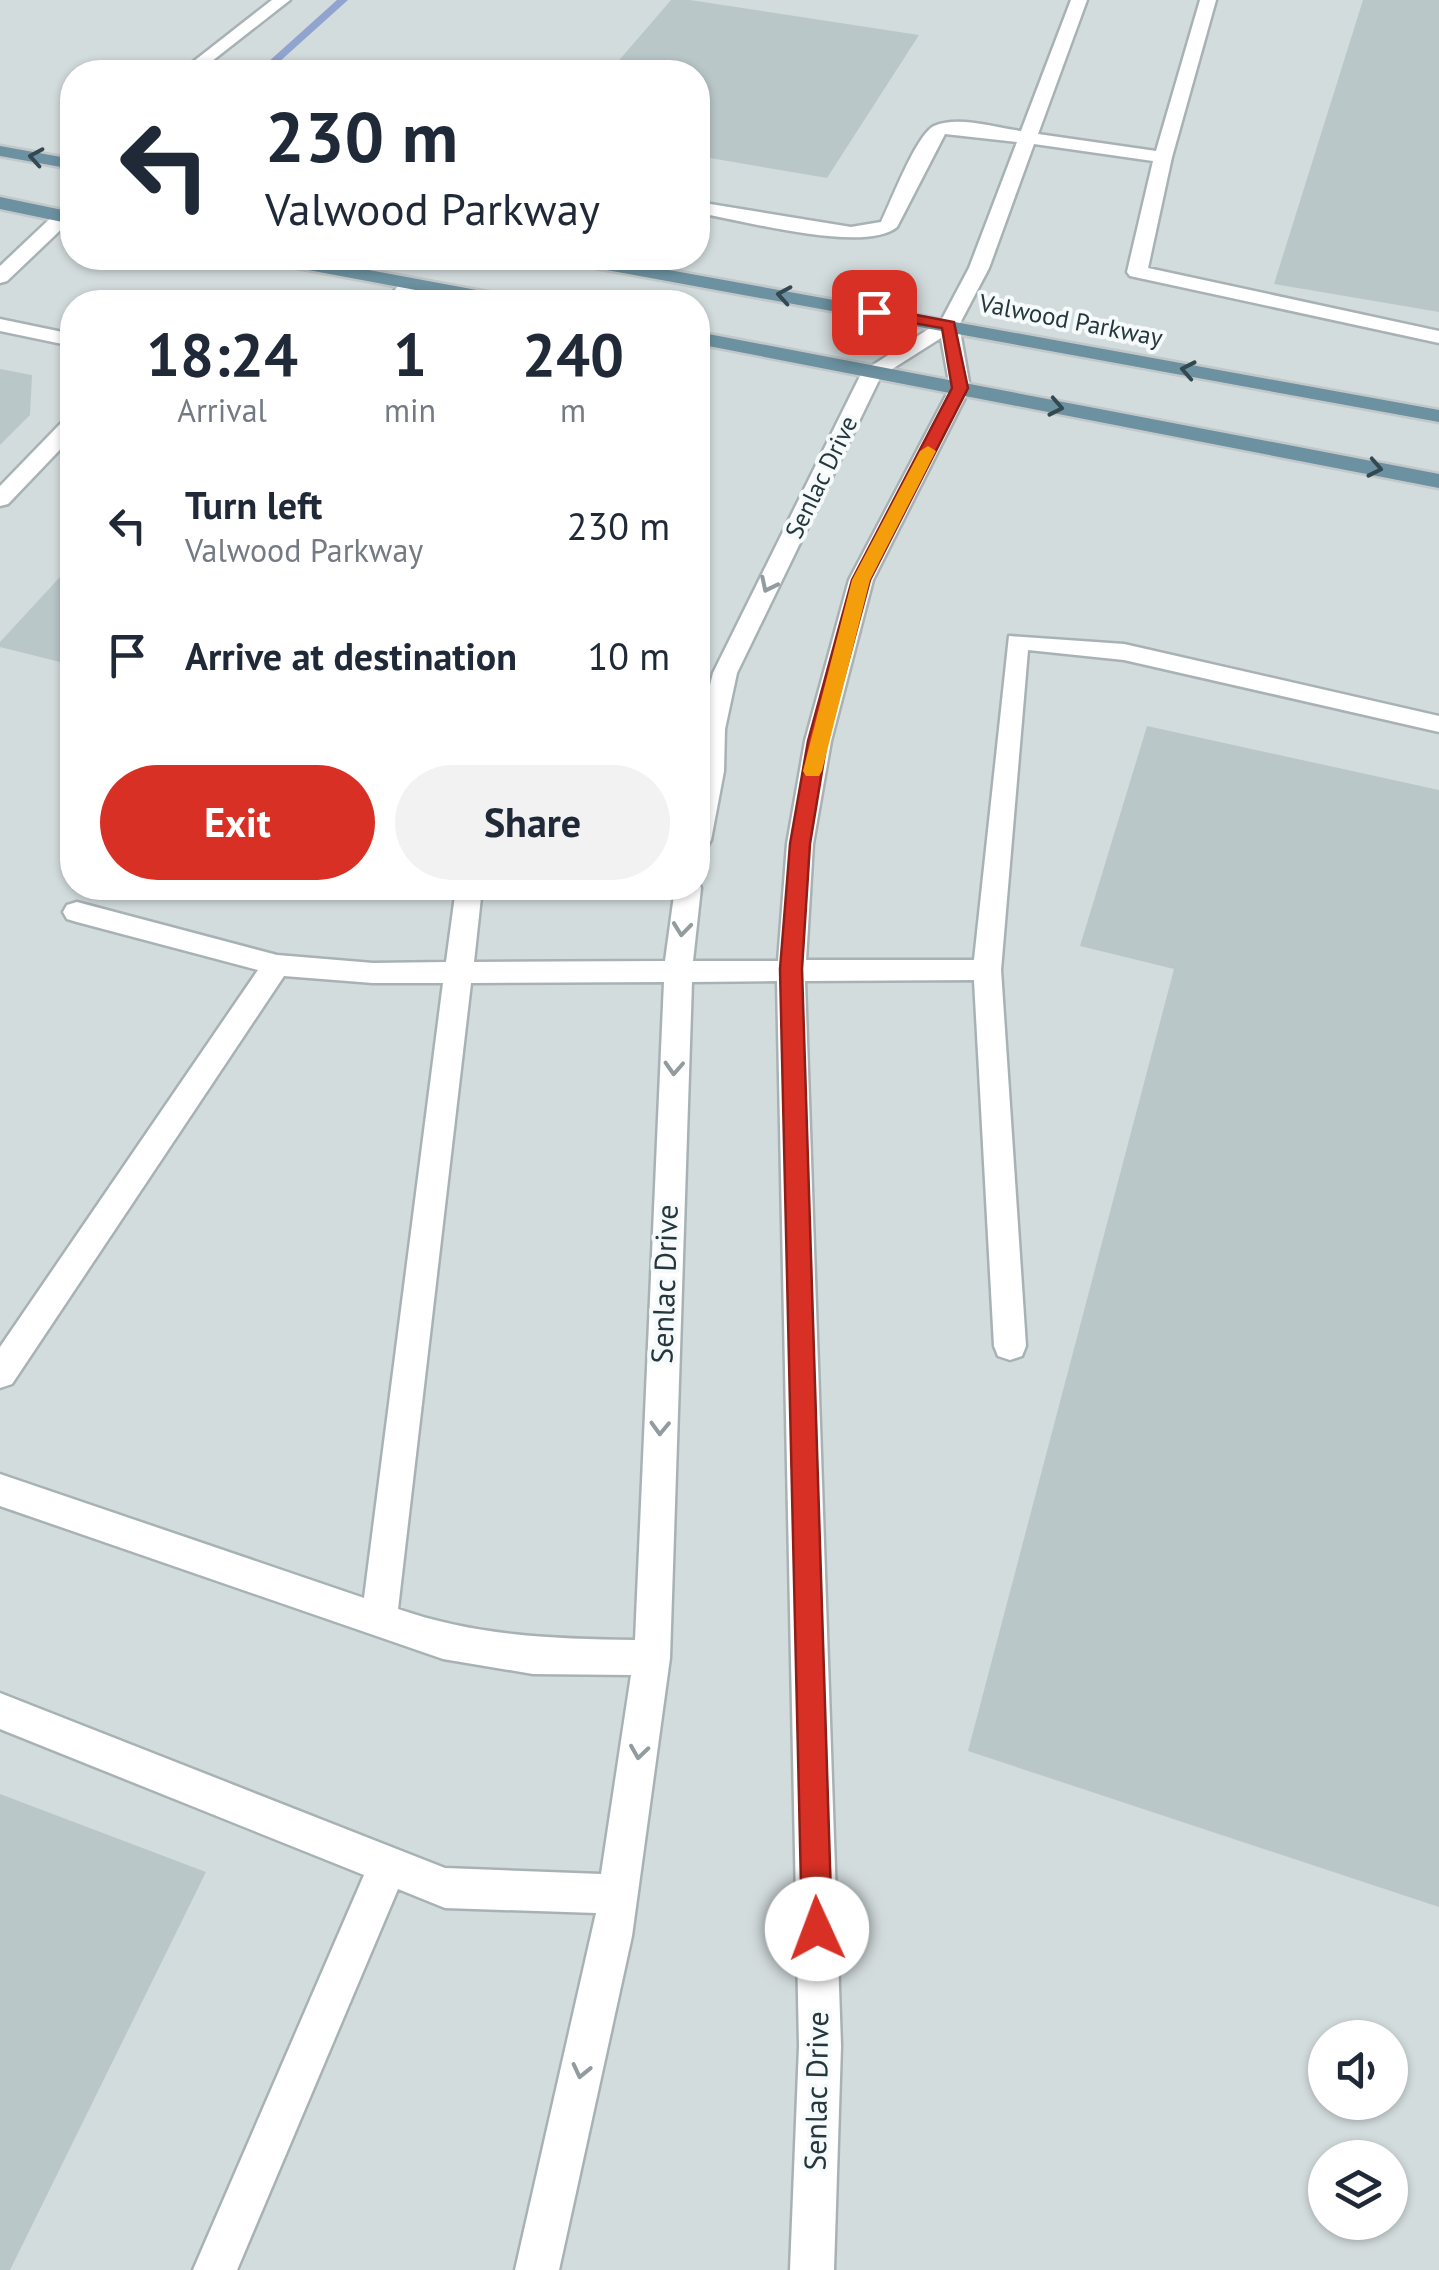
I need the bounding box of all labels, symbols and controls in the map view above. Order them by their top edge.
text: 230 m [265,91,458,181]
icon: left [100,100,230,230]
one-way arrow [28,147,44,168]
text: Valwood Parkway [265,179,600,237]
pin [832,270,917,355]
one-way arrow [776,285,792,306]
icon: arrive [847,285,902,340]
street label: Valwood Parkway [976,286,1166,354]
text: 18:24 [146,315,298,393]
text: 1 [393,315,427,393]
text: 240 [522,315,624,393]
one-way arrow [1180,360,1197,381]
text: Arrival [177,389,267,431]
text: min [384,389,436,431]
text: m [560,389,586,431]
one-way arrow [1048,396,1064,417]
street label: Senlac Drive [778,410,864,544]
one-way arrow [1366,457,1383,478]
text: Turn left [185,480,322,529]
icon: left [100,498,155,553]
text: 230 m [567,501,670,550]
text: Valwood Parkway [185,529,423,571]
one-way arrow [761,575,780,593]
icon: arrive [100,628,155,683]
text: Arrive at destination [185,631,517,680]
text: 10 m [588,631,670,680]
button: Exit [100,765,375,880]
button: Share [395,765,670,880]
one-way arrow [672,921,693,937]
one-way arrow [664,1061,685,1077]
street label: Senlac Drive [641,1204,686,1364]
one-way arrow [650,1420,671,1436]
one-way arrow [629,1743,650,1760]
position arrow [765,1877,869,1981]
street label: Senlac Drive [795,2011,836,2171]
map controls [1308,2020,1408,2240]
button: sound [1308,2020,1408,2120]
one-way arrow [572,2063,593,2080]
button: layers [1308,2140,1408,2240]

